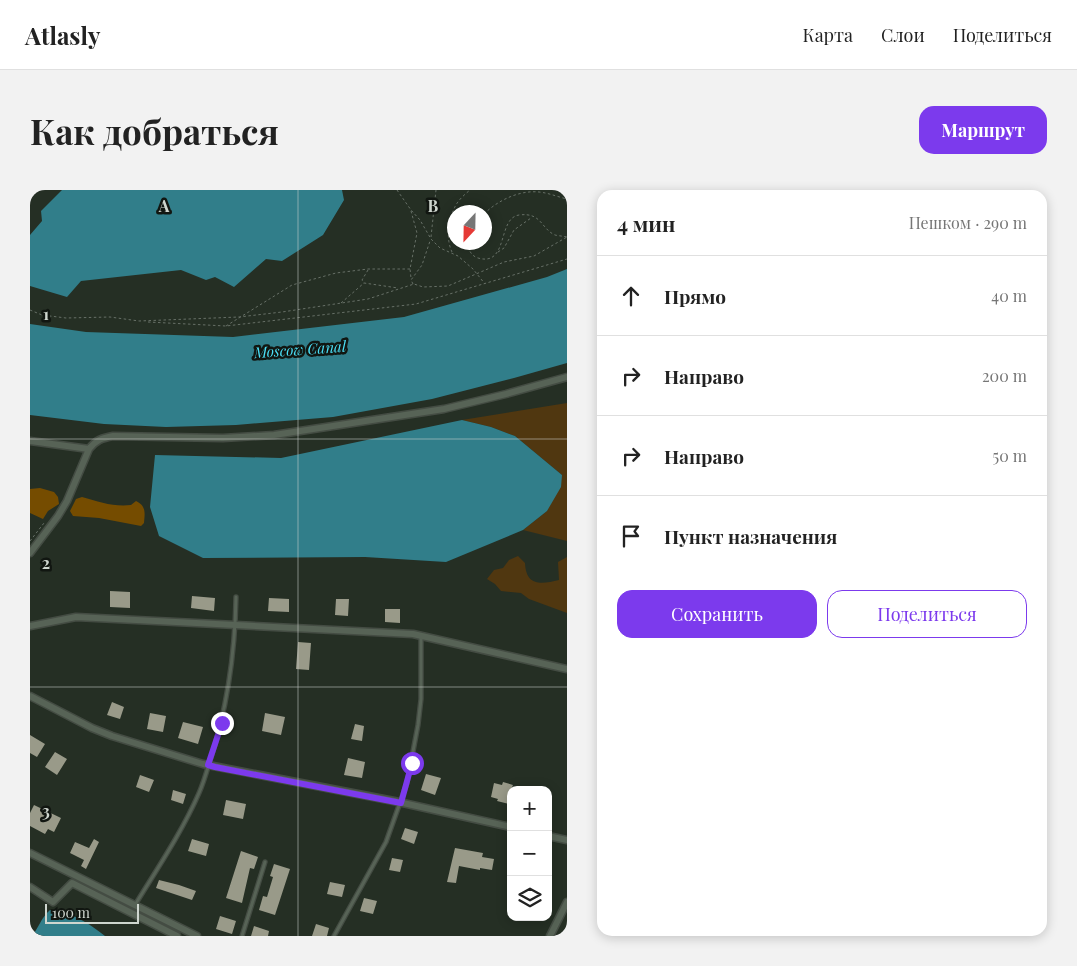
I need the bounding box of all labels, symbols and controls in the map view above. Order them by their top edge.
text: Atlasly [25,19,100,51]
text: Карта [802,23,853,47]
text: Слои [881,23,925,47]
text: Поделиться [953,23,1052,47]
button: Маршрут [919,106,1047,154]
text: Как добраться [30,107,279,154]
text: A [158,195,170,216]
text: B [428,195,439,216]
north arrow [447,205,492,250]
text: 4 мин [617,209,676,237]
text: Пешком · 290 m [909,212,1027,233]
icon: ahead [617,282,645,310]
text: Прямо [664,283,726,309]
text: 40 m [991,285,1027,306]
text: 1 [43,303,49,324]
water label: Moscow Canal [252,336,347,362]
icon: right [617,362,645,390]
text: Направо [664,363,744,389]
text: 200 m [982,365,1027,386]
icon: right [617,442,645,470]
text: Направо [664,443,744,469]
text: 50 m [993,445,1027,466]
icon: arrive [617,522,645,550]
text: Пункт назначения [664,523,837,549]
text: 2 [42,552,50,573]
button: Сохранить [617,590,817,638]
button: Поделиться [827,590,1027,638]
route end [211,712,234,735]
route start [401,752,424,775]
map controls [507,786,552,921]
button: + [507,786,552,831]
text: 3 [42,800,50,821]
button: − [507,831,552,876]
button: layers [507,876,552,921]
scale bar [45,901,139,924]
text: 100 m [52,903,90,922]

